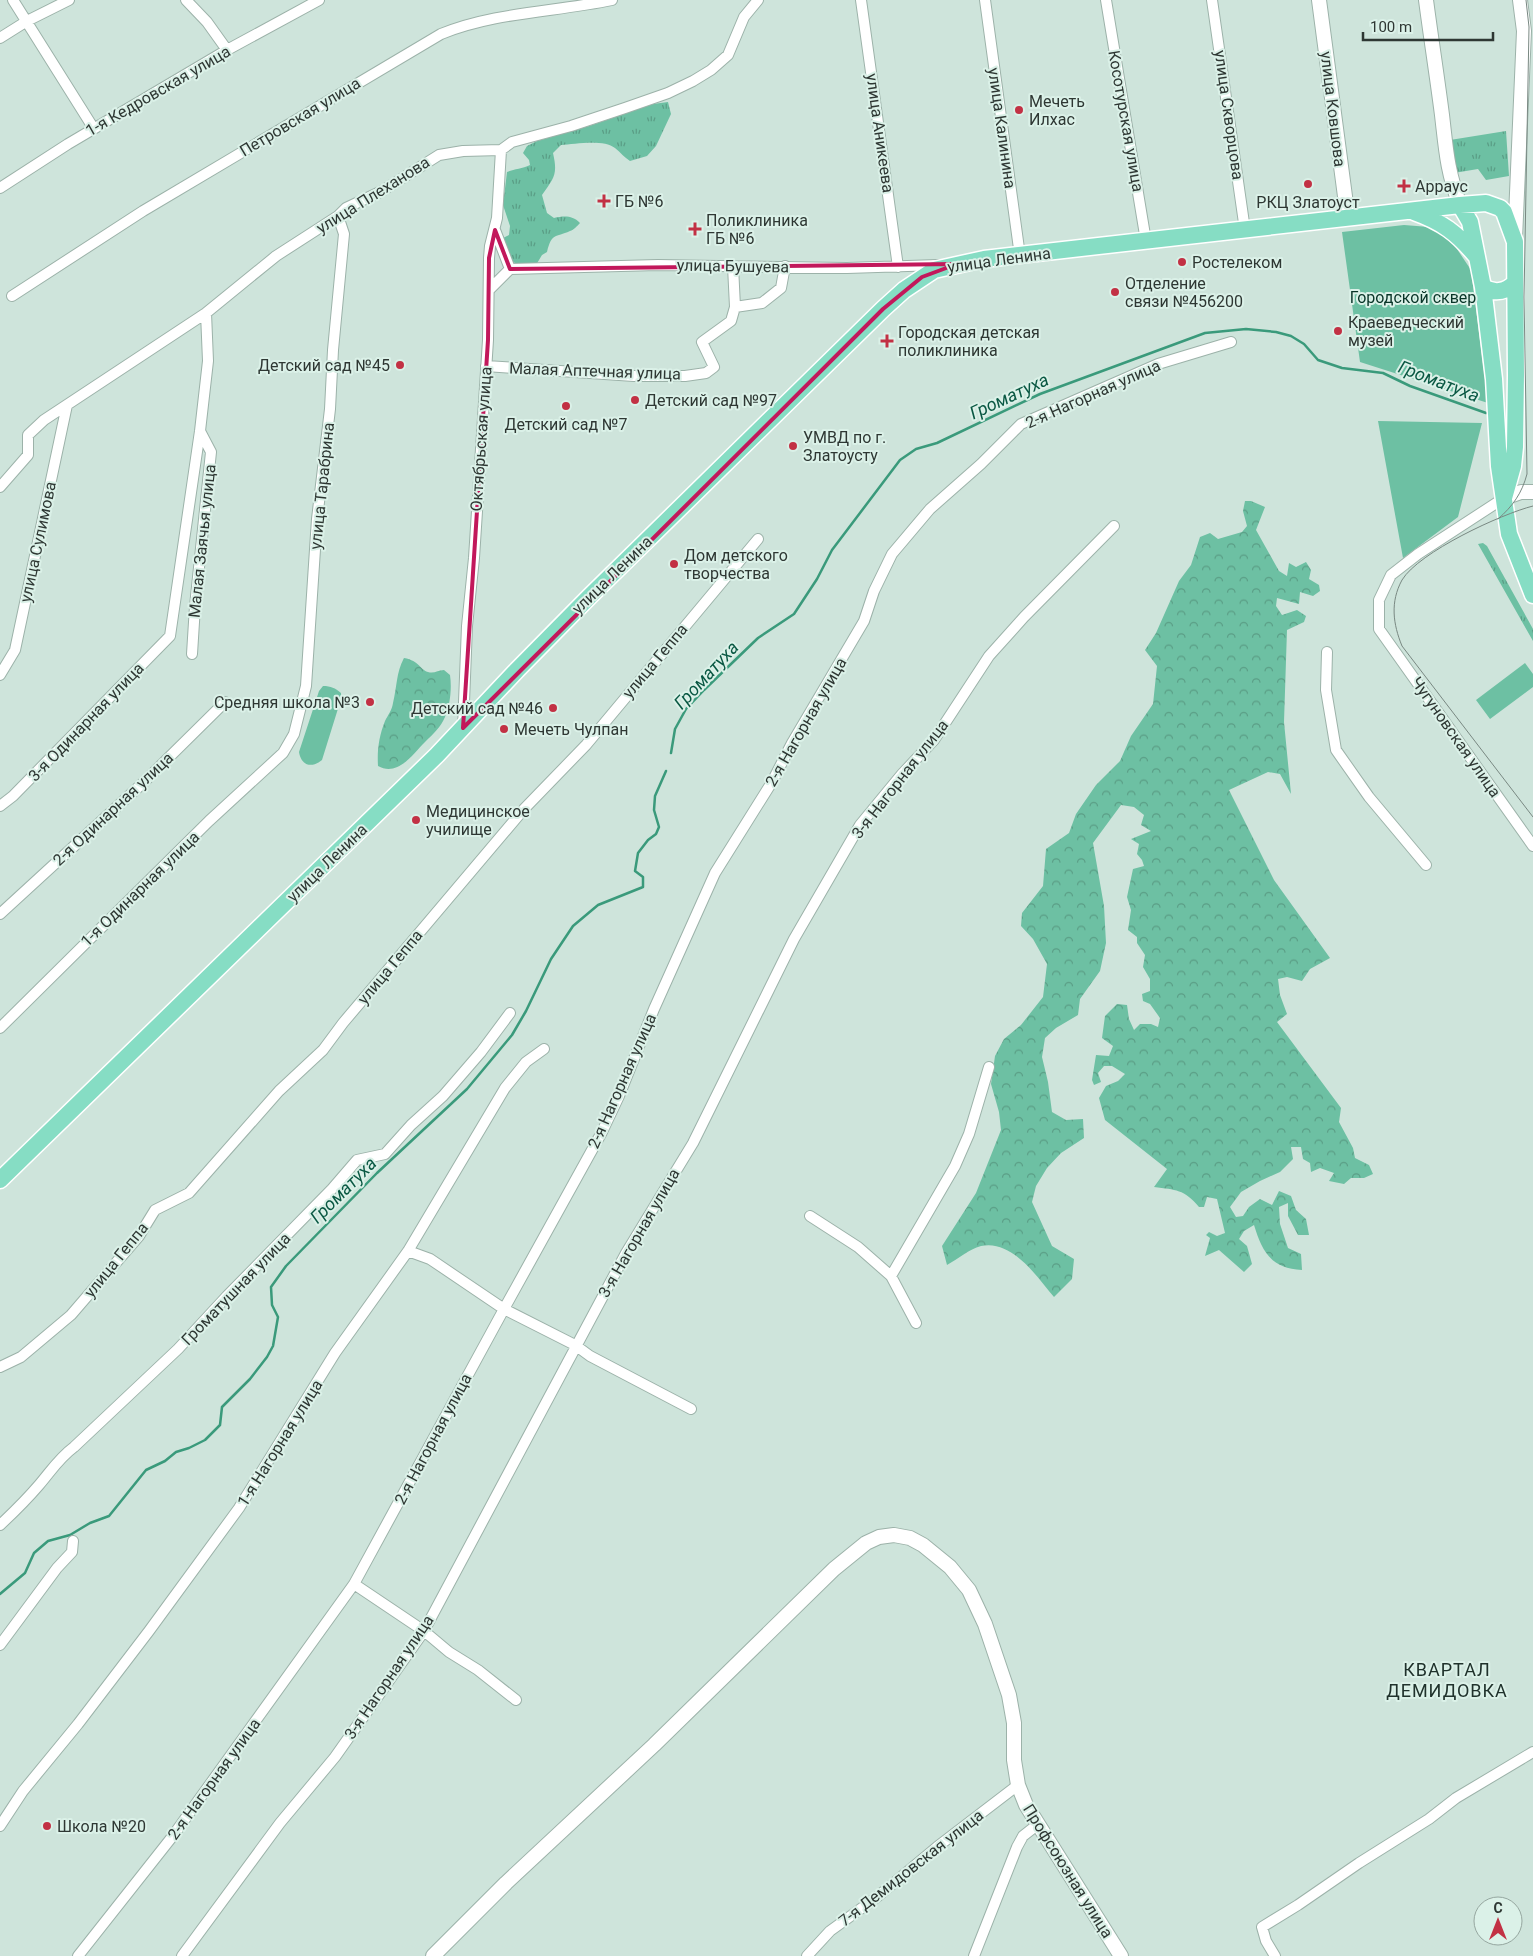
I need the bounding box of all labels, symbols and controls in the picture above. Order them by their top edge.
scale bar [1363,10,1493,42]
text: 100 m [1370,18,1412,36]
street label: 1-я Кедровская улица [82,42,234,140]
street label: Косотурская улица [1104,49,1148,193]
street label: улица Скворцова [1210,49,1248,181]
street label: улица Ковшова [1316,50,1350,168]
street label: улица Калинина [984,66,1020,190]
street label: улица Аникеева [862,72,898,194]
street label: Петровская улица [236,74,364,160]
place label: Мечеть Илхас [1029,92,1085,129]
marker: Мечеть Илхас [1013,104,1025,116]
street label: улица Плеханова [313,153,433,237]
place label: Арраус [1415,177,1468,196]
marker: РКЦ Златоуст [1302,178,1314,190]
marker: Арраус [1397,179,1411,193]
place label: ГБ №6 [615,192,663,211]
place label: РКЦ Златоуст [1256,193,1360,212]
marker: ГБ №6 [597,194,611,208]
place label: Поликлиника ГБ №6 [706,211,808,248]
marker: Поликлиника ГБ №6 [688,222,702,236]
street label: улица Ленина [946,243,1052,277]
place label: Ростелеком [1192,253,1282,272]
street label: улица Бушуева [677,256,789,276]
marker: Ростелеком [1176,256,1188,268]
place label: Отделение связи №456200 [1125,274,1243,311]
marker: Отделение связи №456200 [1109,286,1121,298]
park label: Городской сквер [1350,288,1476,307]
place label: Краеведческий музей [1348,313,1464,350]
place label: Городская детская поликлиника [898,323,1040,360]
marker: Краеведческий музей [1332,325,1344,337]
marker: Городская детская поликлиника [880,334,894,348]
place label: Детский сад №45 [258,356,390,375]
street label: 2-я Нагорная улица [1023,356,1163,432]
water label: Громатуха [1396,356,1482,406]
marker: Детский сад №45 [394,359,406,371]
street label: Малая Аптечная улица [509,359,681,383]
street label: Октябрьская улица [466,366,496,512]
water label: Громатуха [966,369,1052,423]
place label: Детский сад №97 [645,391,777,410]
marker: Детский сад №97 [629,394,641,406]
marker: Детский сад №7 [560,400,572,412]
place label: Детский сад №7 [504,415,628,434]
street label: улица Тарабрина [306,422,338,550]
place label: УМВД по г. Златоусту [803,428,886,465]
marker: УМВД по г. Златоусту [787,440,799,452]
street label: Малая Заячья улица [184,463,220,619]
street label: улица Сулимова [16,480,60,604]
street label: улица Ленина [568,532,656,618]
place label: Дом детского творчества [684,546,788,583]
marker: Дом детского творчества [668,558,680,570]
street label: улица Геппа [618,620,692,702]
water label: Громатуха [669,637,743,713]
street label: 2-я Нагорная улица [761,654,851,790]
street label: 3-я Одинарная улица [24,659,148,785]
street label: Чугуновская улица [1407,673,1505,801]
place label: Средняя школа №3 [214,693,360,712]
marker: Средняя школа №3 [364,696,376,708]
place label: Детский сад №46 [411,699,543,718]
marker: Детский сад №46 [547,702,559,714]
street label: 3-я Нагорная улица [848,716,952,842]
place label: Мечеть Чулпан [514,720,629,739]
marker: Мечеть Чулпан [498,723,510,735]
street label: 2-я Одинарная улица [49,748,177,870]
place label: Медицинское училище [426,802,530,839]
marker: Медицинское училище [410,814,422,826]
street label: улица Ленина [283,820,371,906]
street label: 1-я Одинарная улица [77,827,203,951]
street label: улица Геппа [353,926,427,1008]
street label: 2-я Нагорная улица [584,1011,660,1151]
water label: Громатуха [306,1153,380,1227]
street label: 3-я Нагорная улица [594,1165,684,1301]
street label: улица Геппа [80,1219,152,1301]
street label: Громатушная улица [178,1229,294,1349]
street label: 2-я Нагорная улица [390,1370,476,1508]
street label: 1-я Нагорная улица [233,1376,327,1510]
street label: 3-я Нагорная улица [340,1611,438,1743]
district label: КВАРТАЛ ДЕМИДОВКА [1386,1659,1508,1701]
street label: 2-я Нагорная улица [164,1715,264,1843]
street label: Профсоюзная улица [1019,1800,1117,1942]
street label: 7-я Демидовская улица [835,1806,987,1930]
place label: Школа №20 [57,1817,146,1836]
marker: Школа №20 [41,1820,53,1832]
north arrow [1473,1896,1523,1946]
text: С [1493,1900,1503,1916]

